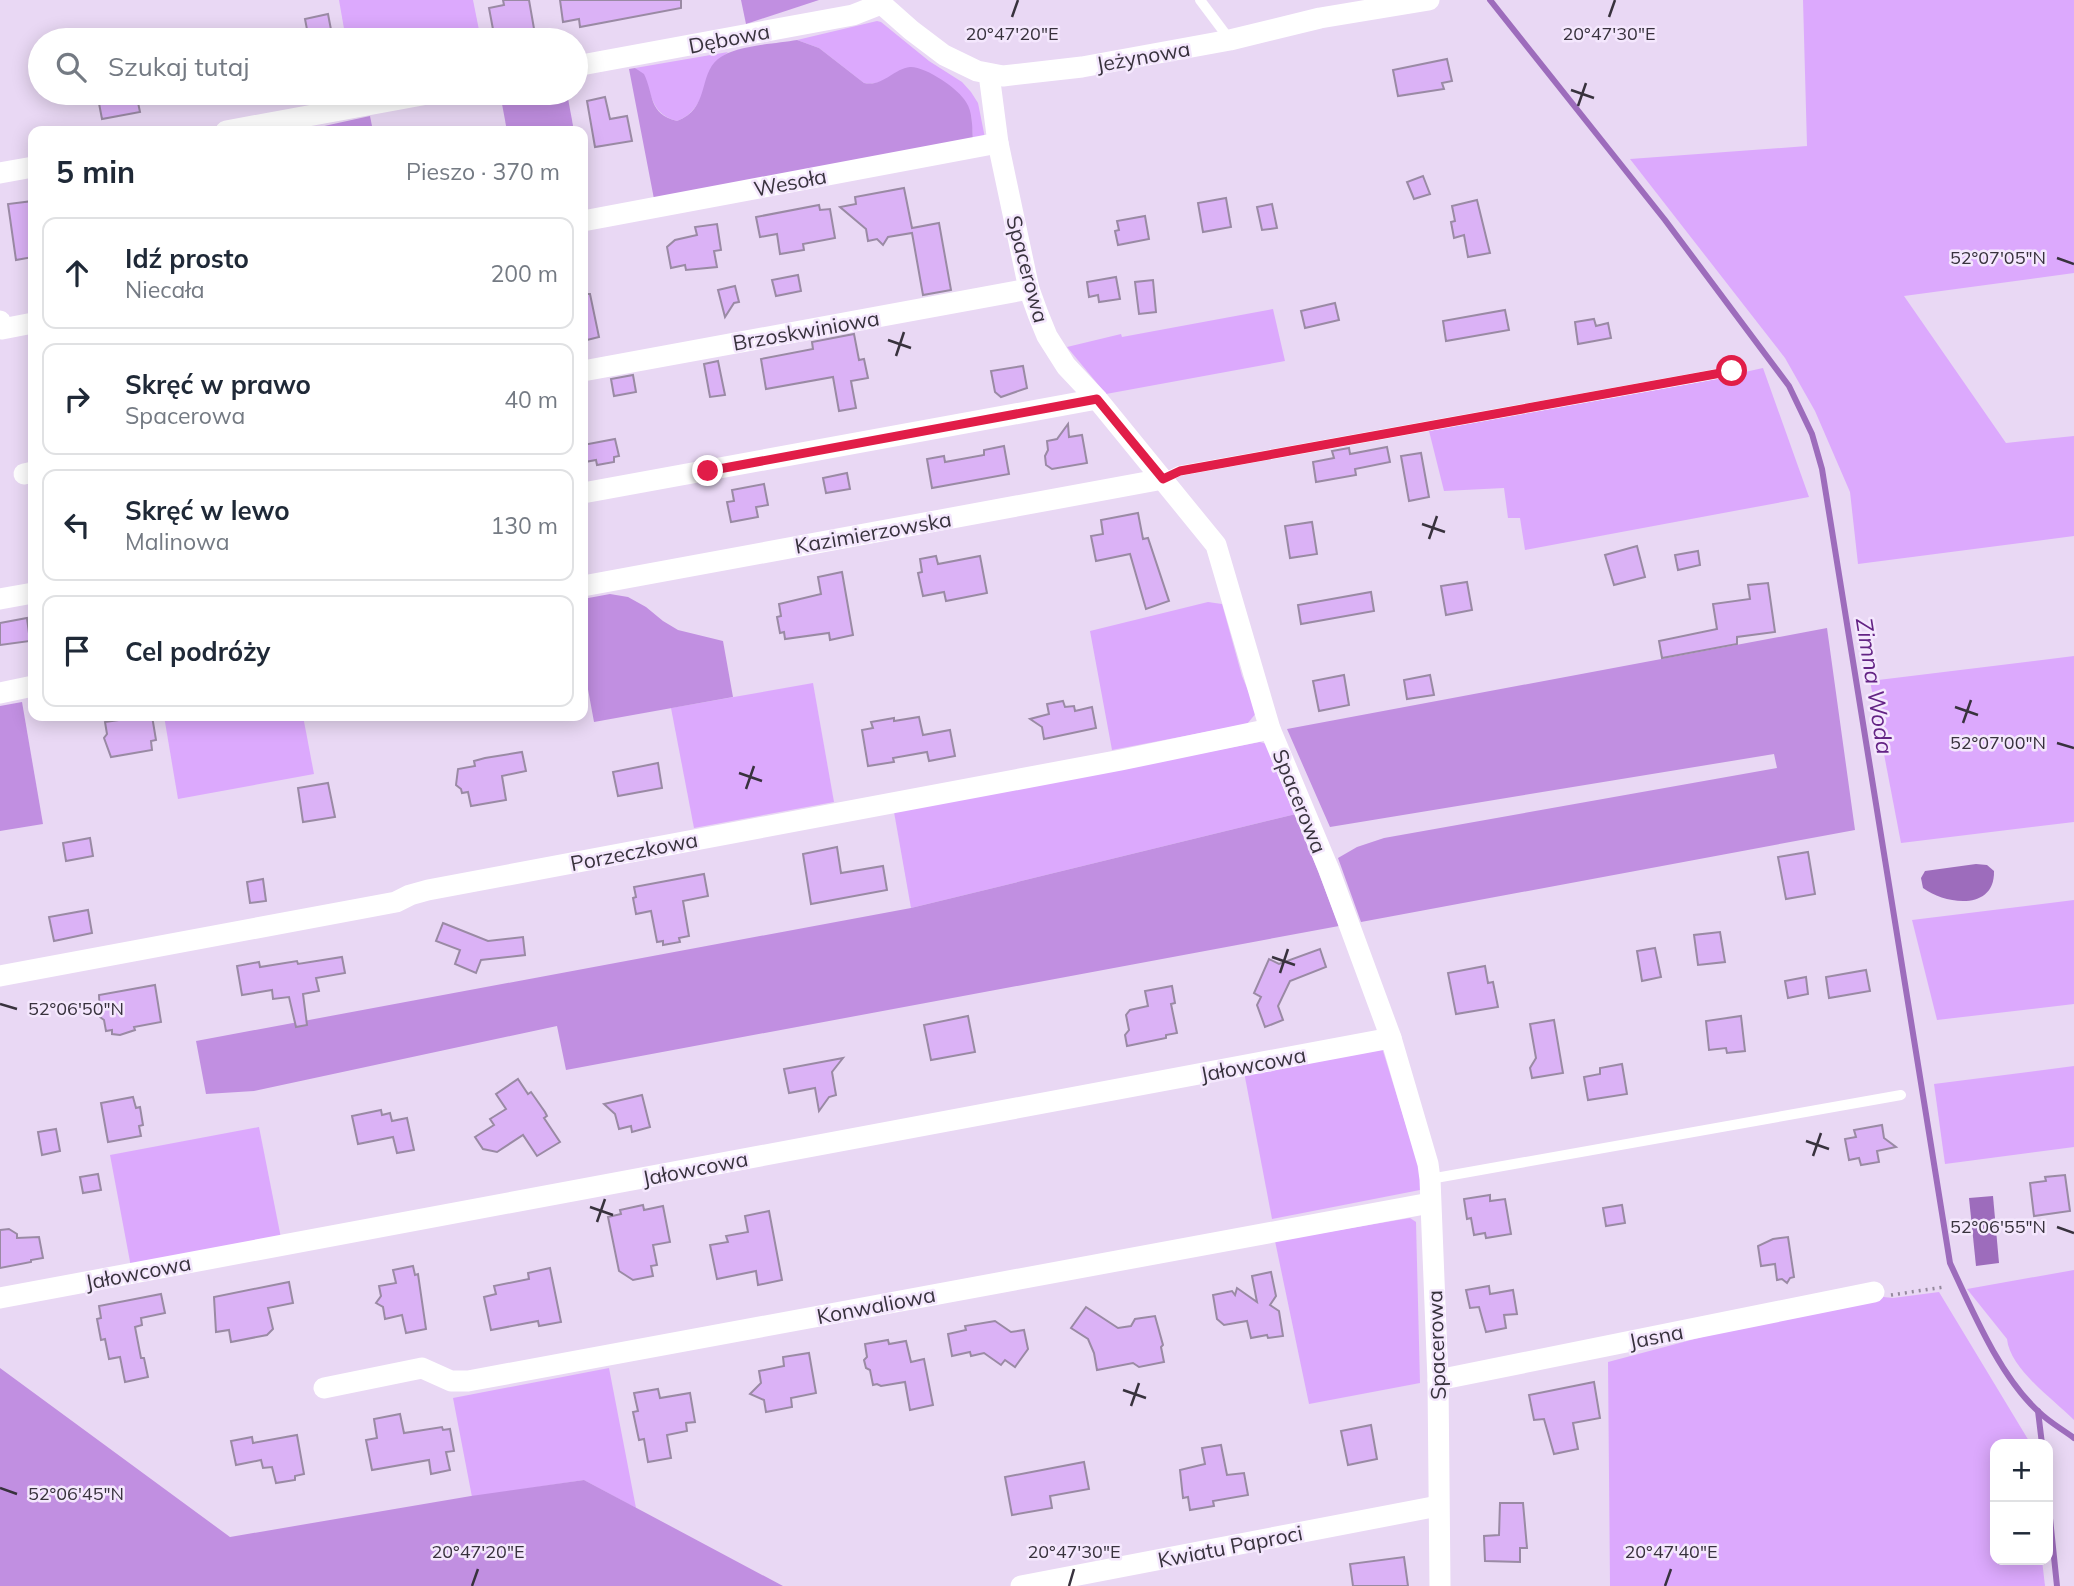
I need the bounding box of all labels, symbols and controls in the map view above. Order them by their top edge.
street label: Dębowa [686,17,772,59]
text: 20°47'20"E [965,22,1059,45]
text: 20°47'30"E [1562,22,1656,45]
search box [28,28,588,105]
street label: Jeżynowa [1094,35,1192,77]
icon: search [52,48,90,86]
text: Szukaj tutaj [108,50,250,83]
text: 5 min [56,153,135,191]
text: Pieszo · 370 m [406,157,560,186]
street label: Wesoła [751,162,829,202]
street label: Spacerowa [1001,213,1055,325]
text: Idź prosto [125,242,249,275]
text: 52°07'05"N [1950,246,2046,269]
icon: ahead [58,254,96,292]
text: 200 m [490,259,558,288]
text: Niecała [125,275,205,304]
street label: Brzoskwiniowa [731,304,881,356]
route start [1716,355,1747,386]
text: Skręć w prawo [125,368,311,401]
icon: right [58,380,96,418]
text: 40 m [504,385,558,414]
text: Spacerowa [125,401,245,430]
route end [692,455,723,486]
text: Skręć w lewo [125,494,290,527]
street label: Kazimierzowska [793,505,953,559]
icon: left [58,506,96,544]
text: 130 m [490,511,558,540]
text: Malinowa [125,527,229,556]
water label: Zimna Woda [1850,616,1900,756]
icon: arrive [58,632,96,670]
text: Cel podróży [125,635,270,668]
text: 52°07'00"N [1950,731,2046,754]
street label: Spacerowa [1267,745,1333,857]
street label: Porzeczkowa [568,826,700,876]
text: 52°06'50"N [28,997,124,1020]
street label: Jałowcowa [1198,1041,1308,1087]
street label: Jałowcowa [640,1145,750,1191]
text: 52°06'55"N [1950,1215,2046,1238]
street label: Jałowcowa [83,1249,193,1295]
street label: Konwaliowa [814,1281,938,1329]
street label: Spacerowa [1421,1290,1451,1400]
street label: Jasna [1627,1318,1685,1354]
map controls [1990,1439,2053,1565]
button: + [1990,1439,2053,1502]
text: 52°06'45"N [28,1482,124,1505]
button: − [1990,1502,2053,1565]
street label: Kwiatu Paproci [1155,1519,1305,1573]
text: 20°47'20"E [431,1540,525,1563]
text: 20°47'30"E [1027,1540,1121,1563]
text: 20°47'40"E [1624,1540,1718,1563]

